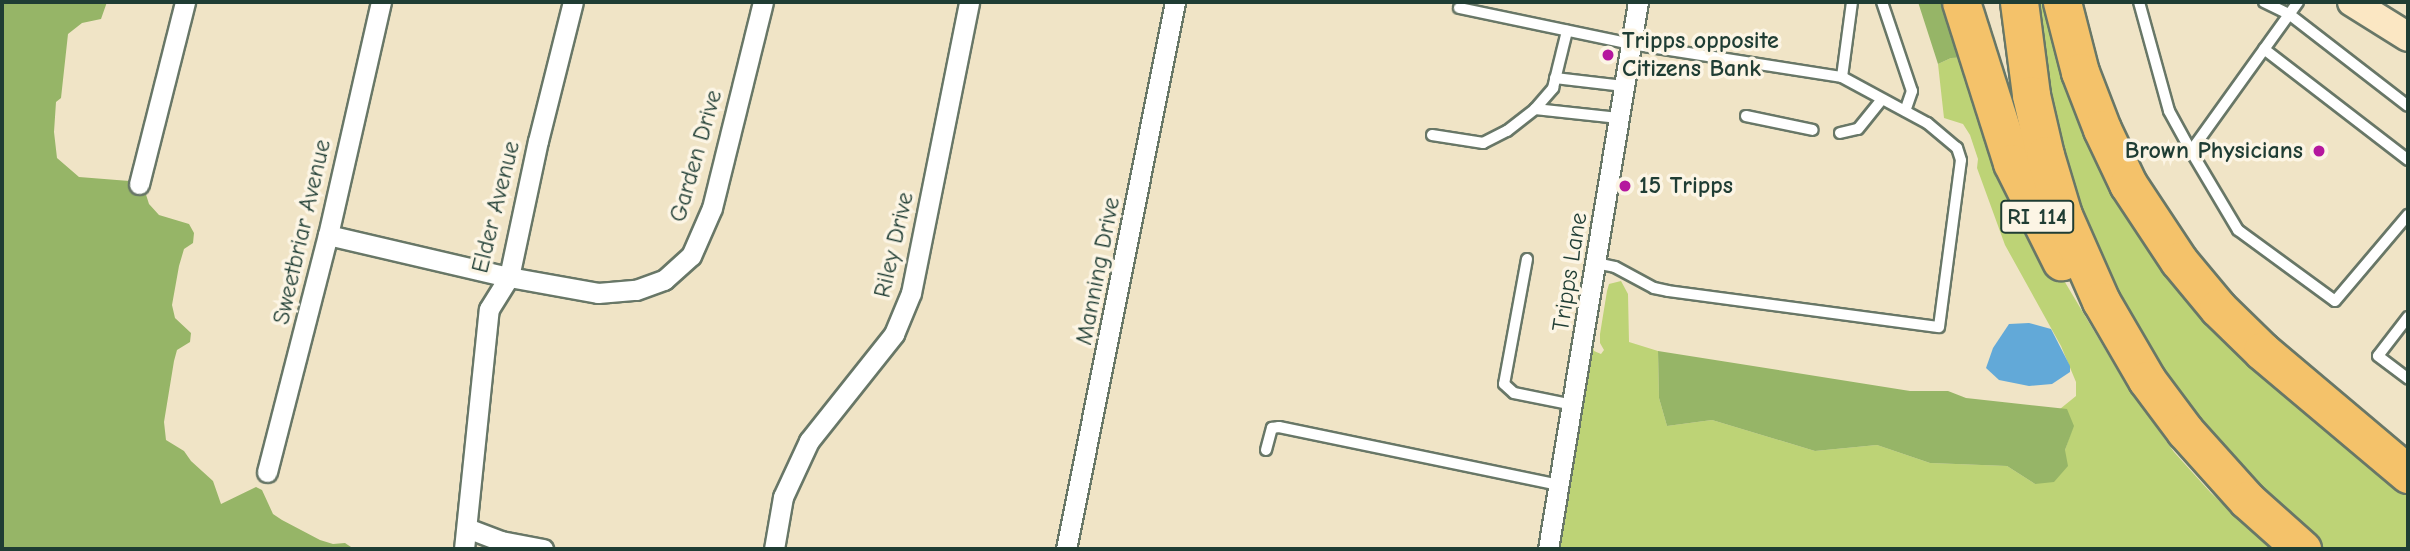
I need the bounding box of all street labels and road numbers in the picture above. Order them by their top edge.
street label: Garden Drive [663,87,729,225]
street label: Sweetbriar Avenue [267,137,337,327]
street label: Elder Avenue [466,138,526,276]
street label: Riley Drive [868,189,920,301]
street label: Manning Drive [1070,195,1126,347]
road number: RI 114 [1998,198,2076,236]
street label: Tripps Lane [1546,210,1594,334]

